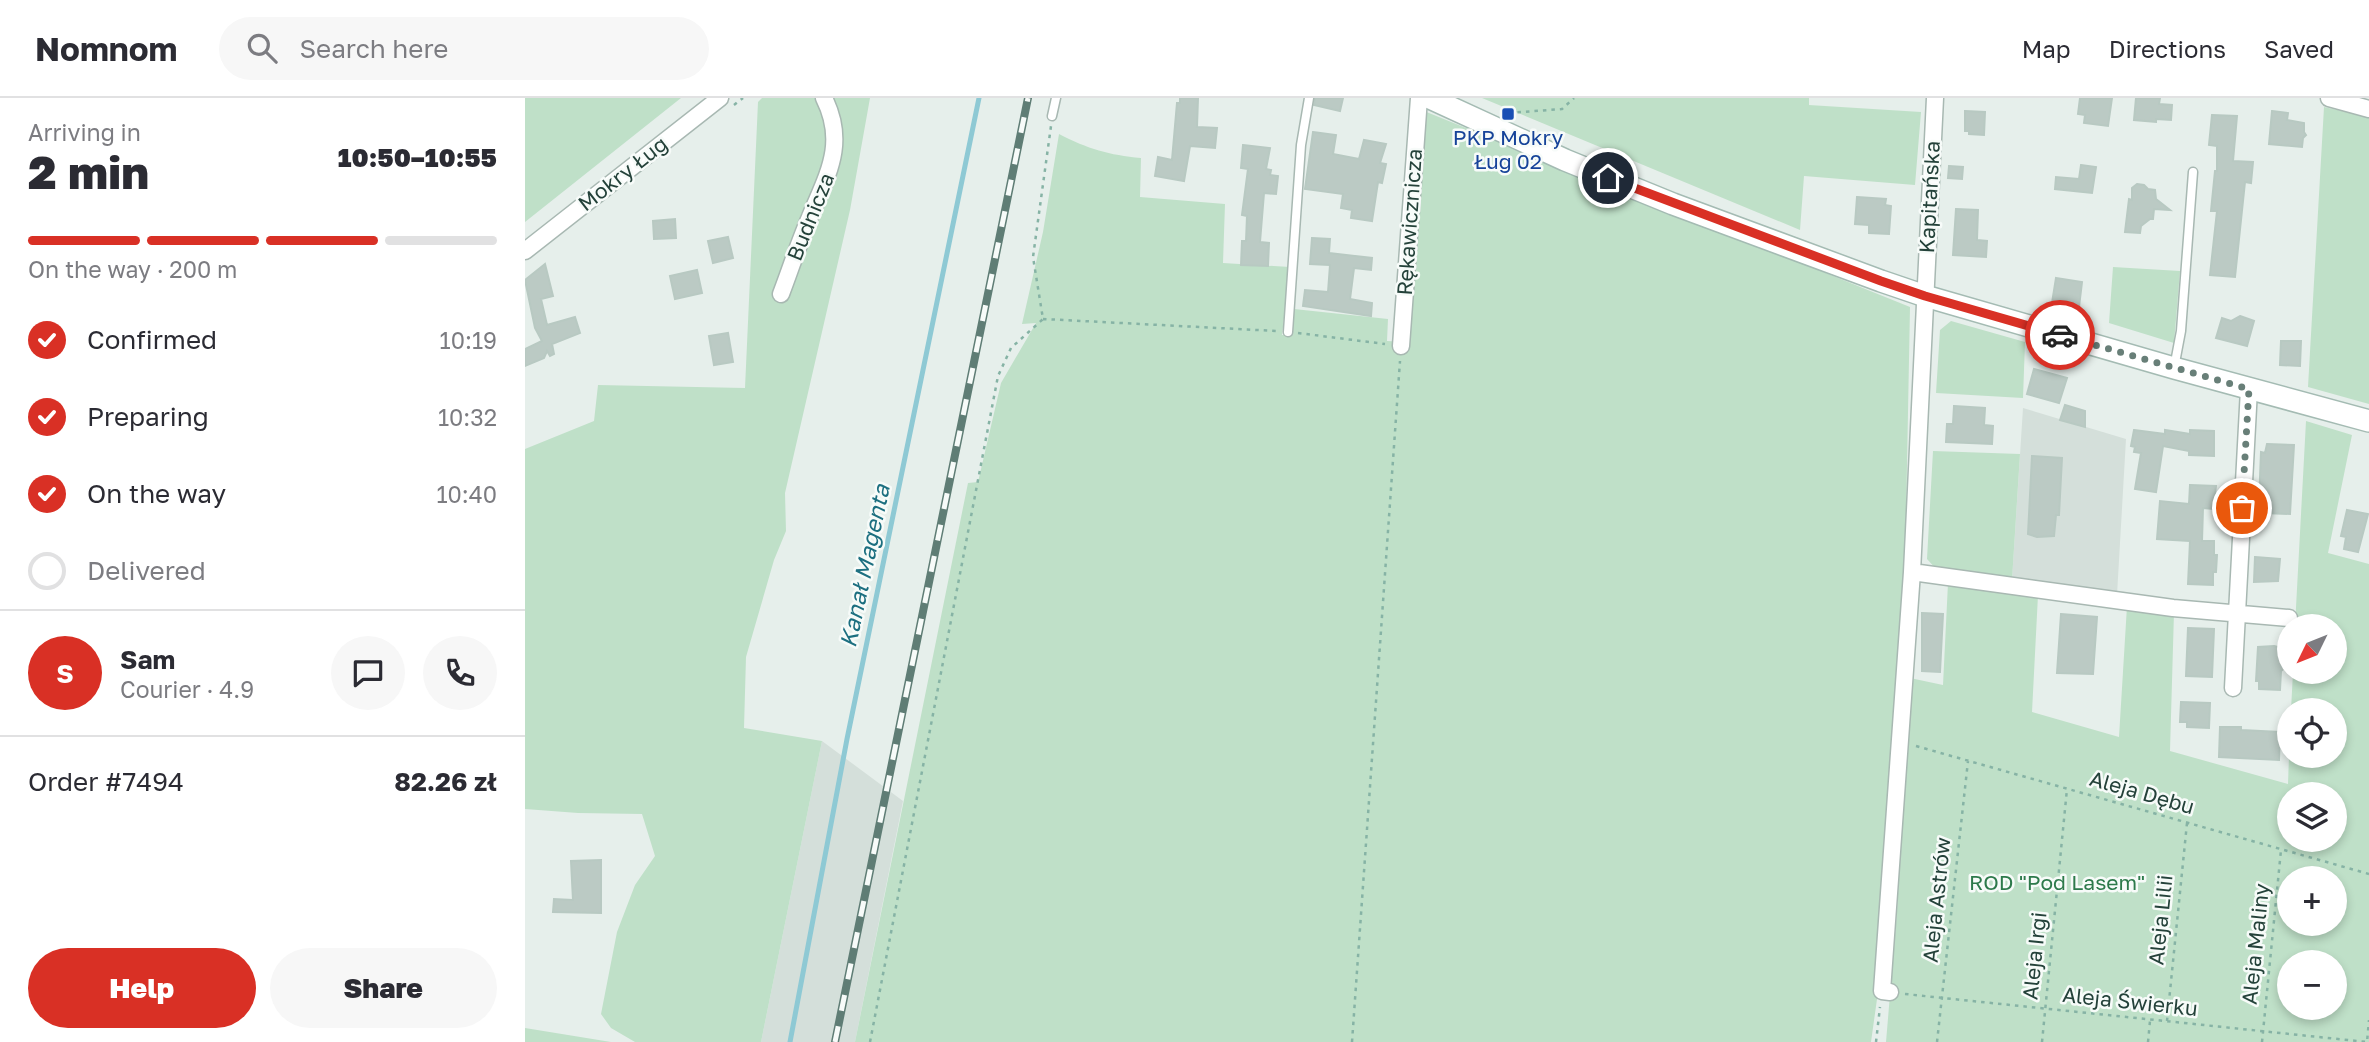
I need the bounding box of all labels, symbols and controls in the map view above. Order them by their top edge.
search box [219,17,709,80]
text: Nomnom [35,29,177,68]
icon: search [243,29,281,67]
text: Search here [299,33,448,64]
text: Map [2022,34,2071,63]
text: Directions [2109,34,2226,63]
text: Saved [2264,34,2334,63]
marker: PKP Mokry Ług 02 [1500,106,1516,122]
text: Arriving in [28,118,141,146]
place label: PKP Mokry Ług 02 [1453,124,1563,174]
street label: Mokry Ług [573,130,672,216]
street label: Kapitańska [1913,140,1945,254]
text: 10:50–10:55 [338,142,497,173]
text: 2 min [28,144,149,199]
street label: Rękawicznicza [1391,148,1427,296]
pin [1578,148,1638,208]
icon: home [1589,159,1627,197]
street label: Budnicza [781,169,839,264]
text: On the way · 200 m [28,255,237,283]
courier [2025,300,2095,370]
icon: car [2041,316,2079,354]
icon: check [28,321,66,359]
text: Confirmed [87,324,217,355]
text: 10:19 [440,326,497,354]
icon: check [28,398,66,436]
text: Preparing [87,401,209,432]
text: 10:32 [438,403,497,431]
icon: check [28,475,66,513]
text: On the way [87,478,226,509]
pin [2212,478,2272,538]
text: 10:40 [436,480,497,508]
water label: Kanał Magenta [833,481,895,650]
icon: bag [2223,489,2261,527]
text: Delivered [87,555,206,586]
north arrow [2277,614,2347,684]
map controls [2277,614,2347,1020]
button: chat [331,636,405,710]
button: phone [423,636,497,710]
text: Sam [120,644,175,675]
text: S [56,658,74,689]
text: Courier · 4.9 [120,675,254,703]
button: locate [2277,698,2347,768]
street label: Aleja Dębu [2087,765,2198,819]
text: Order #7494 [28,766,184,797]
text: 82.26 zł [394,766,497,797]
button: layers [2277,782,2347,852]
street label: Aleja Astrów [1916,836,1956,964]
button: + [2277,866,2347,936]
park label: ROD "Pod Lasem" [1969,869,2145,895]
street label: Aleja Lilii [2142,873,2178,966]
street label: Aleja Maliny [2236,882,2274,1006]
street label: Aleja Irgi [2016,911,2052,1001]
button: Help [28,948,256,1028]
button: Share [270,948,497,1028]
button: − [2277,950,2347,1020]
street label: Aleja Świerku [2061,981,2199,1021]

